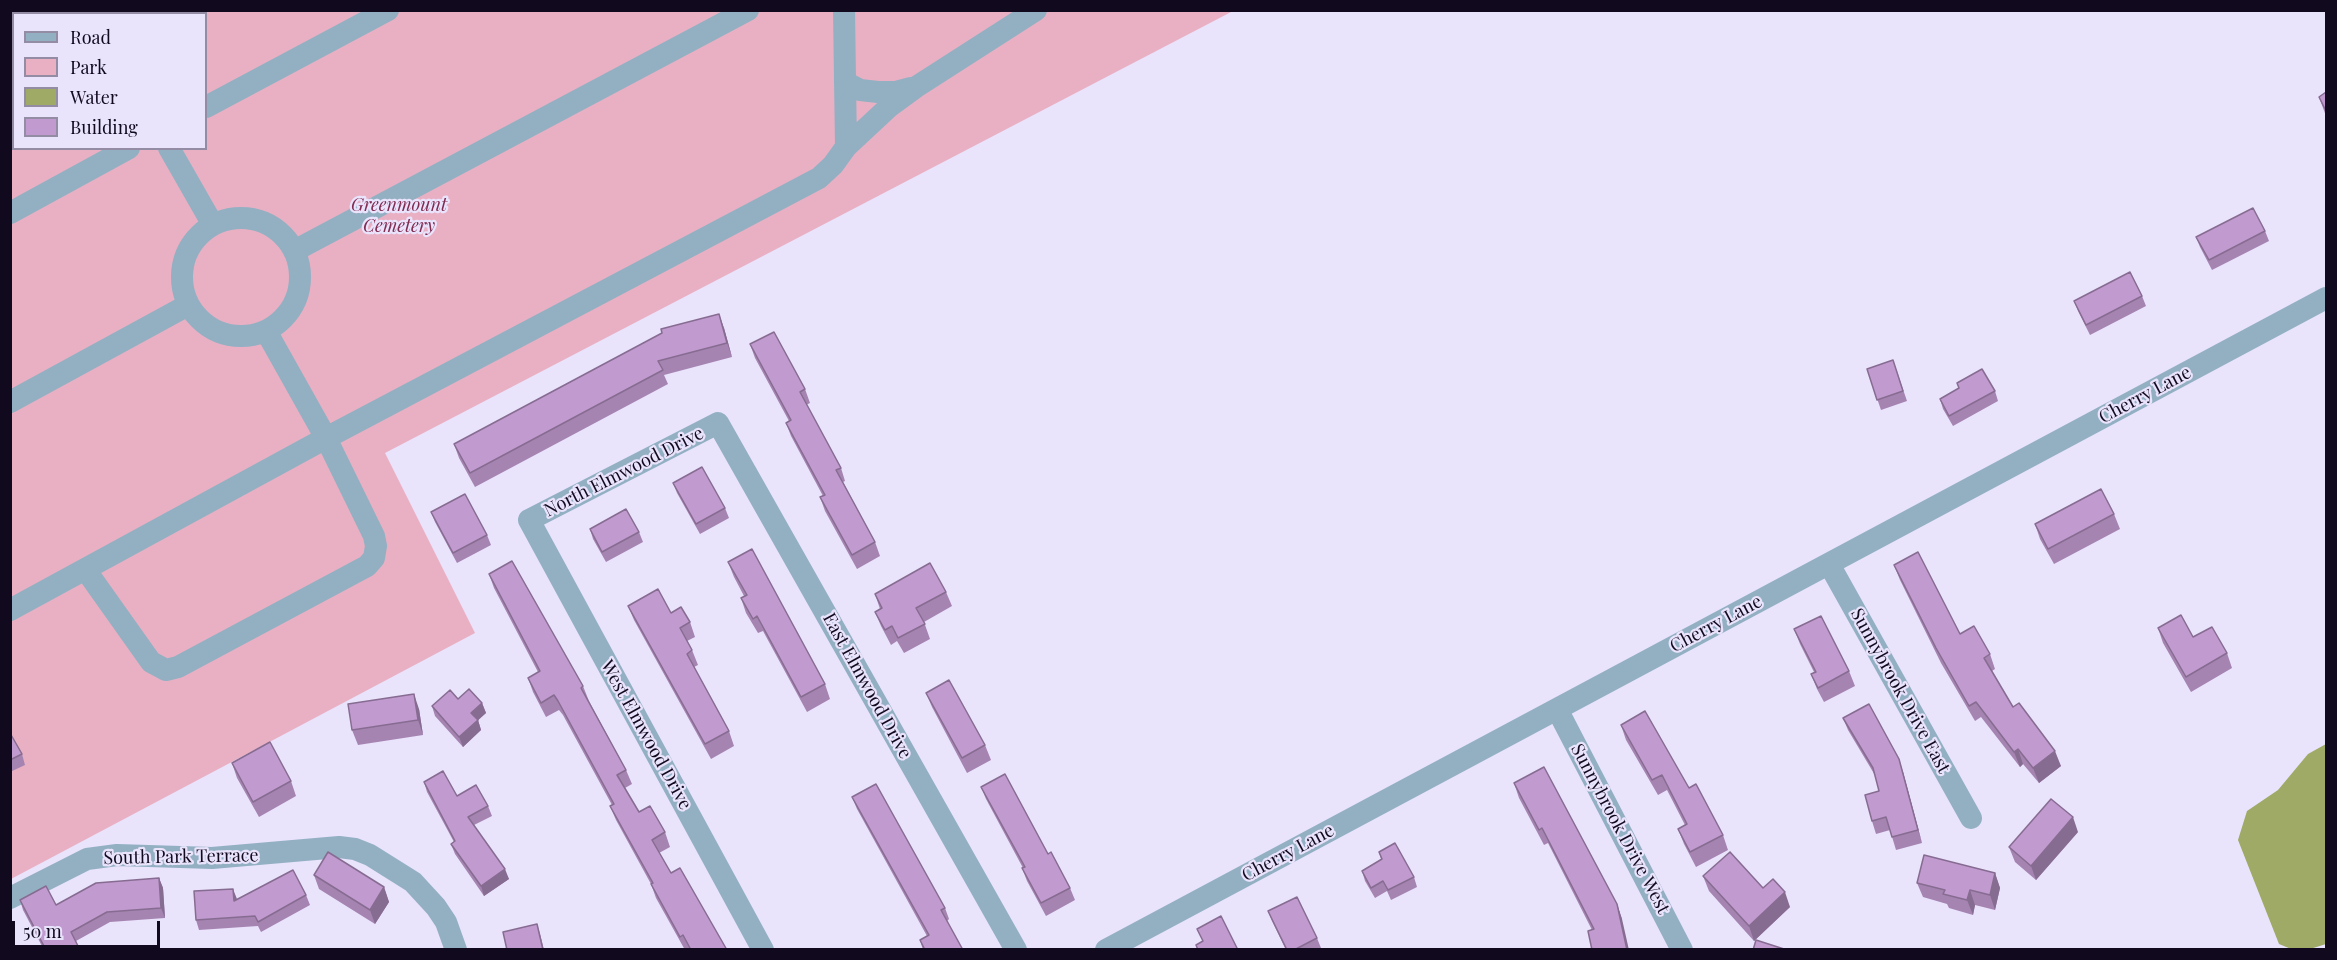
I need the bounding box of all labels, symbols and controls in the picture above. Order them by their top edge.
legend [12,12,207,150]
text: Road [70,25,111,49]
text: Park [70,55,107,79]
text: Water [70,85,118,109]
text: Building [70,115,138,139]
park label: Greenmount Cemetery [351,194,447,236]
street label: Cherry Lane [2095,362,2195,428]
street label: North Elmwood Drive [541,422,707,522]
street label: Cherry Lane [1666,591,1766,657]
street label: Sunnybrook Drive East [1846,605,1954,777]
street label: East Elmwood Drive [818,609,916,763]
street label: West Elmwood Drive [596,657,696,813]
street label: Sunnybrook Drive West [1566,740,1674,918]
street label: Cherry Lane [1238,820,1338,886]
street label: South Park Terrace [103,845,259,869]
scale bar [15,909,164,947]
text: 50 m [23,919,62,943]

